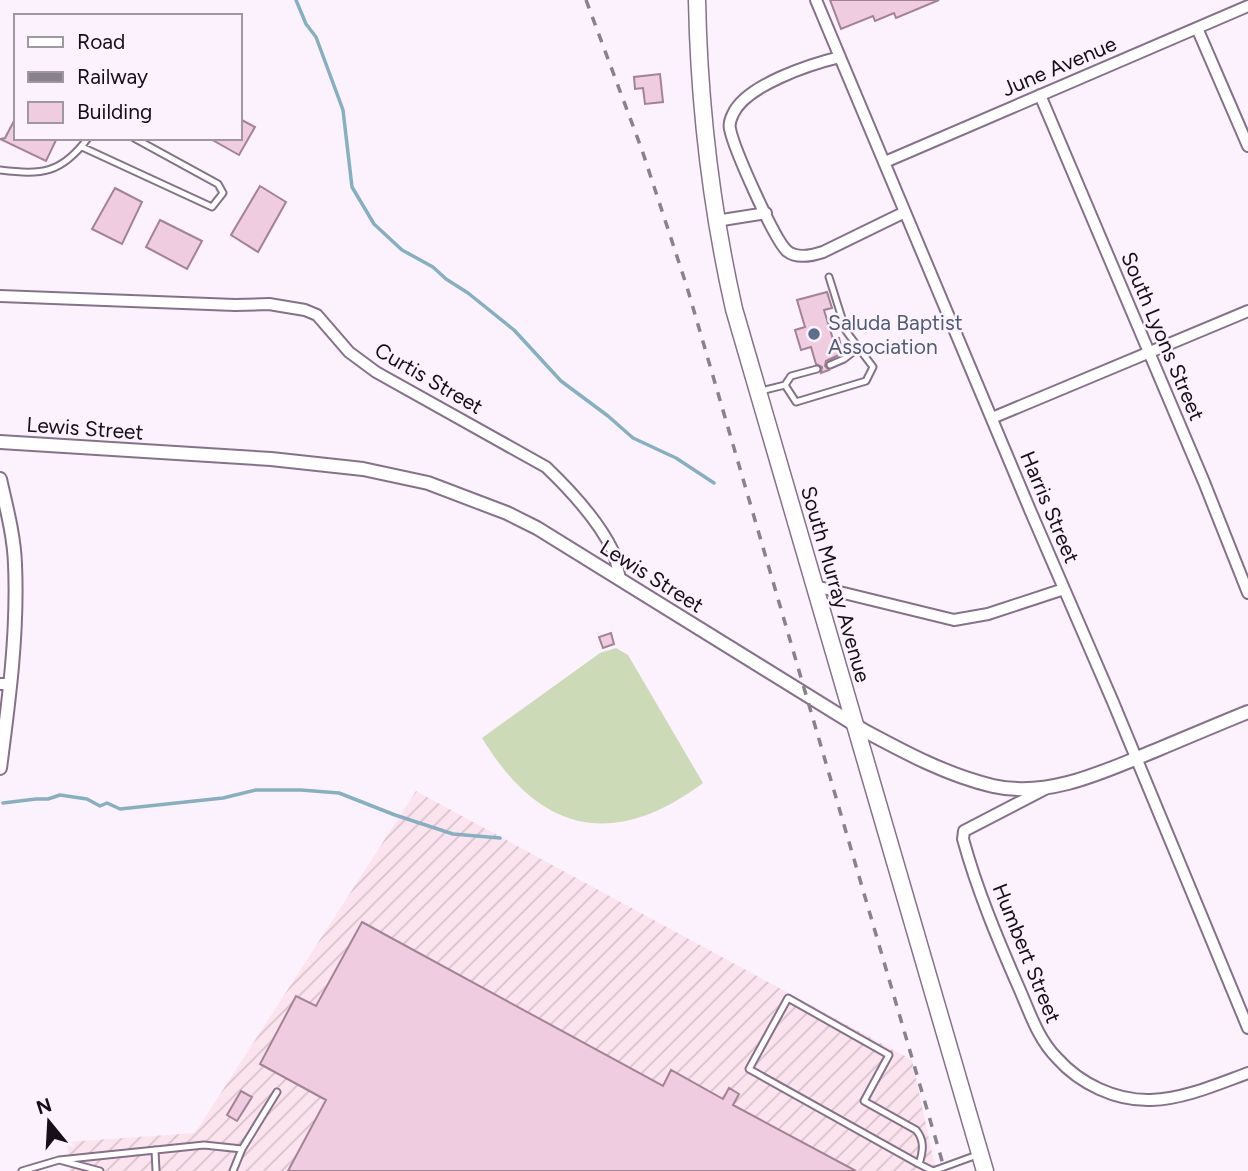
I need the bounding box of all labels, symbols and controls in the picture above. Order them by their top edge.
legend [14,14,242,140]
text: Road [77,29,125,54]
street label: June Avenue [998,31,1120,101]
text: Railway [77,64,148,89]
text: Building [77,99,152,124]
street label: South Lyons Street [1116,248,1210,424]
place label: Saluda Baptist Association [828,310,963,359]
marker: Saluda Baptist Association [806,326,822,342]
street label: Curtis Street [371,337,487,419]
street label: Lewis Street [26,411,144,445]
street label: Harris Street [1015,447,1085,567]
street label: South Murray Avenue [796,483,876,685]
street label: Lewis Street [596,534,708,618]
street label: Humbert Street [988,880,1066,1026]
north arrow [14,1087,84,1157]
text: N [33,1093,54,1120]

